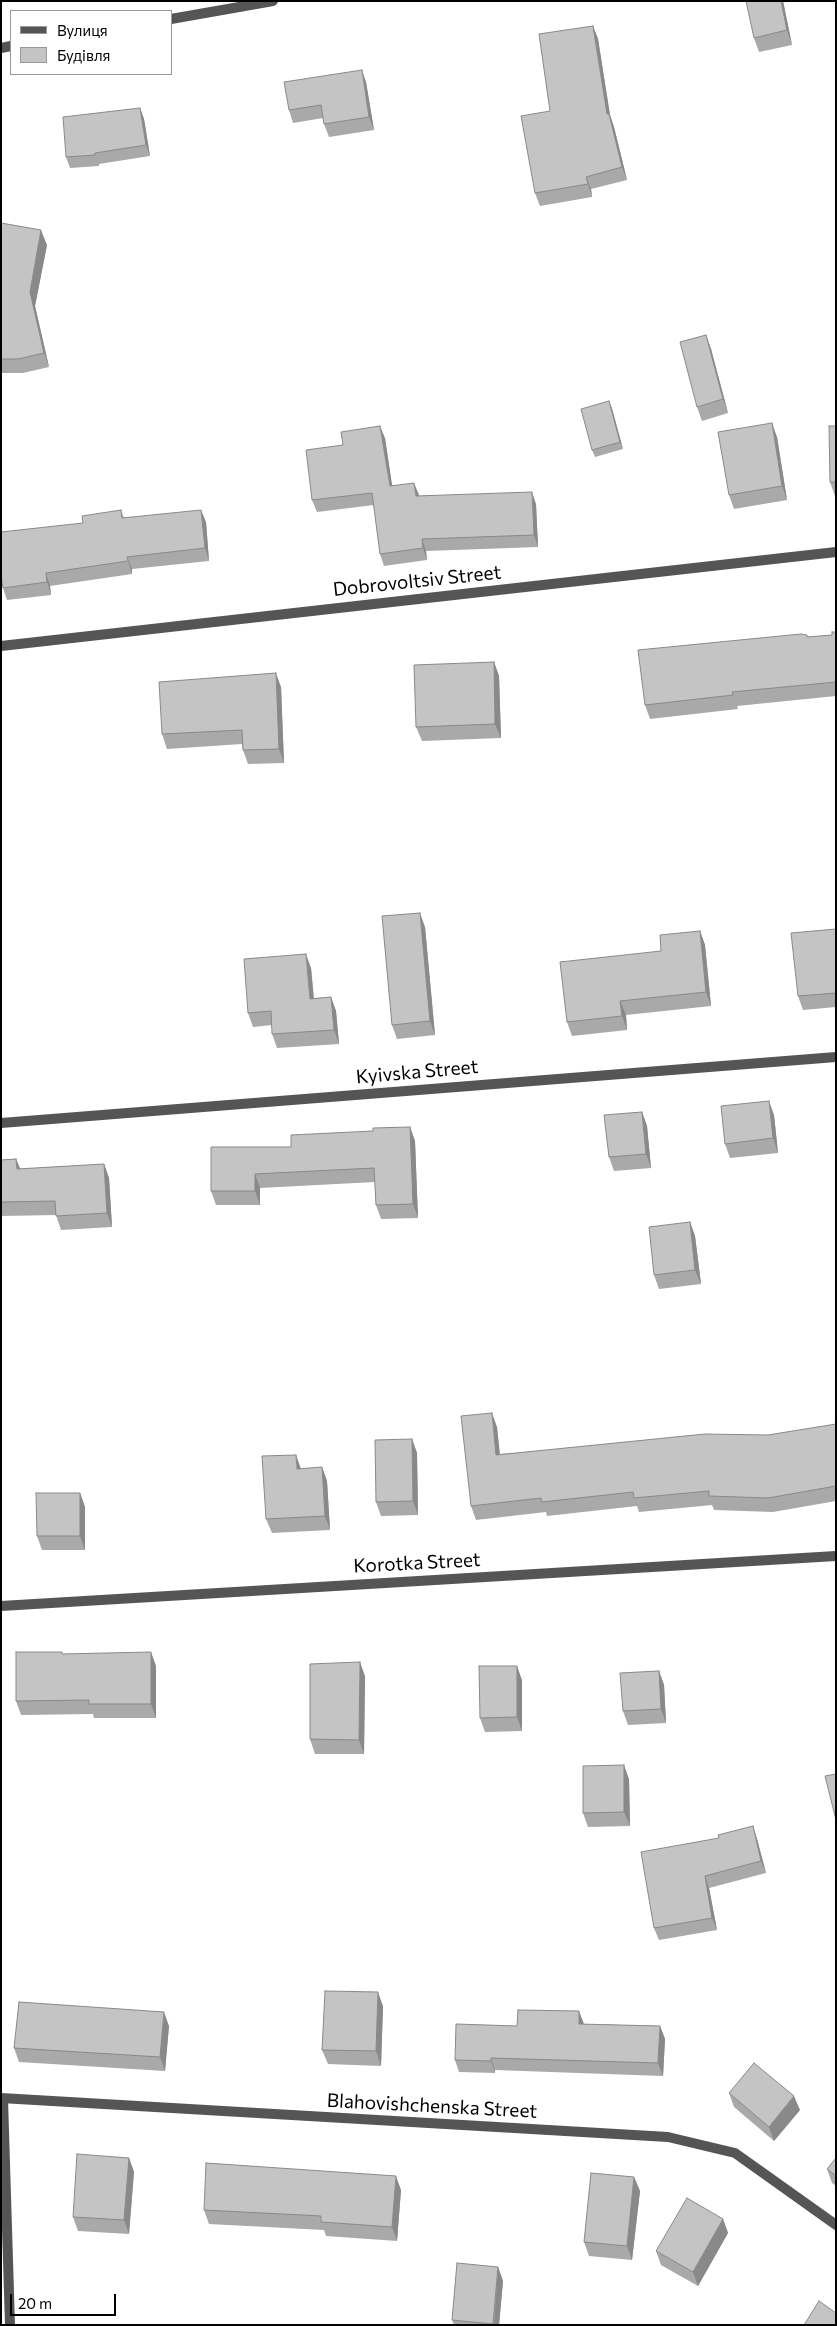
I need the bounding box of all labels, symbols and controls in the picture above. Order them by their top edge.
legend [10,10,172,75]
text: Вулиця [57,21,108,39]
text: Будівля [57,46,110,64]
street label: Dobrovoltsiv Street [332,561,502,601]
street label: Kyivska Street [355,1055,479,1089]
street label: Korotka Street [353,1548,481,1578]
street label: Blahovishchenska Street [326,2089,538,2123]
scale bar [12,2284,119,2316]
text: 20 m [18,2294,52,2312]

